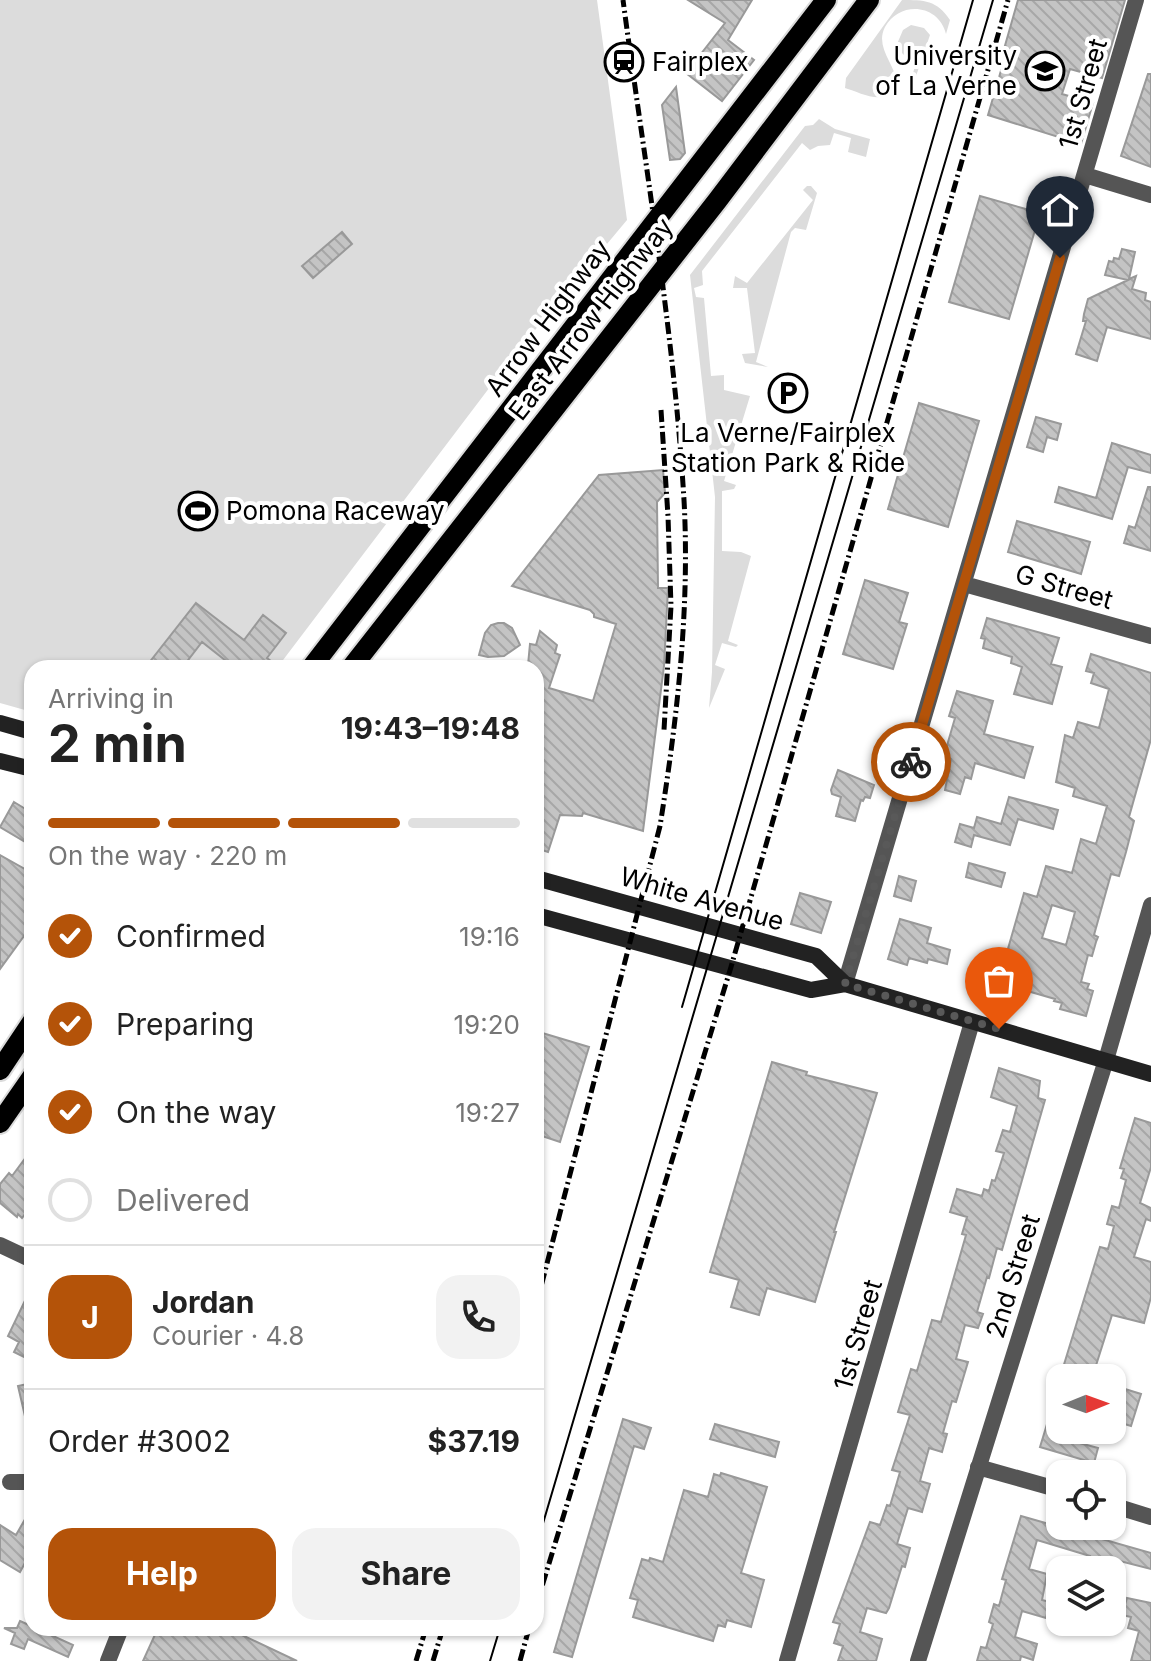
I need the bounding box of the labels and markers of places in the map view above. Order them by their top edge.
place label: University of La Verne [875,40,1017,101]
station icon: Fairplex [603,41,645,83]
place label: Fairplex [652,46,749,77]
school or university icon: University of La Verne [1024,50,1066,92]
pin [1026,176,1094,258]
parking icon: La Verne/Fairplex Station Park & Ride [767,372,809,414]
place label: La Verne/Fairplex Station Park & Ride [671,417,905,478]
sports icon: Pomona Raceway [177,490,219,532]
place label: Pomona Raceway [226,495,445,526]
pin [965,947,1033,1029]

